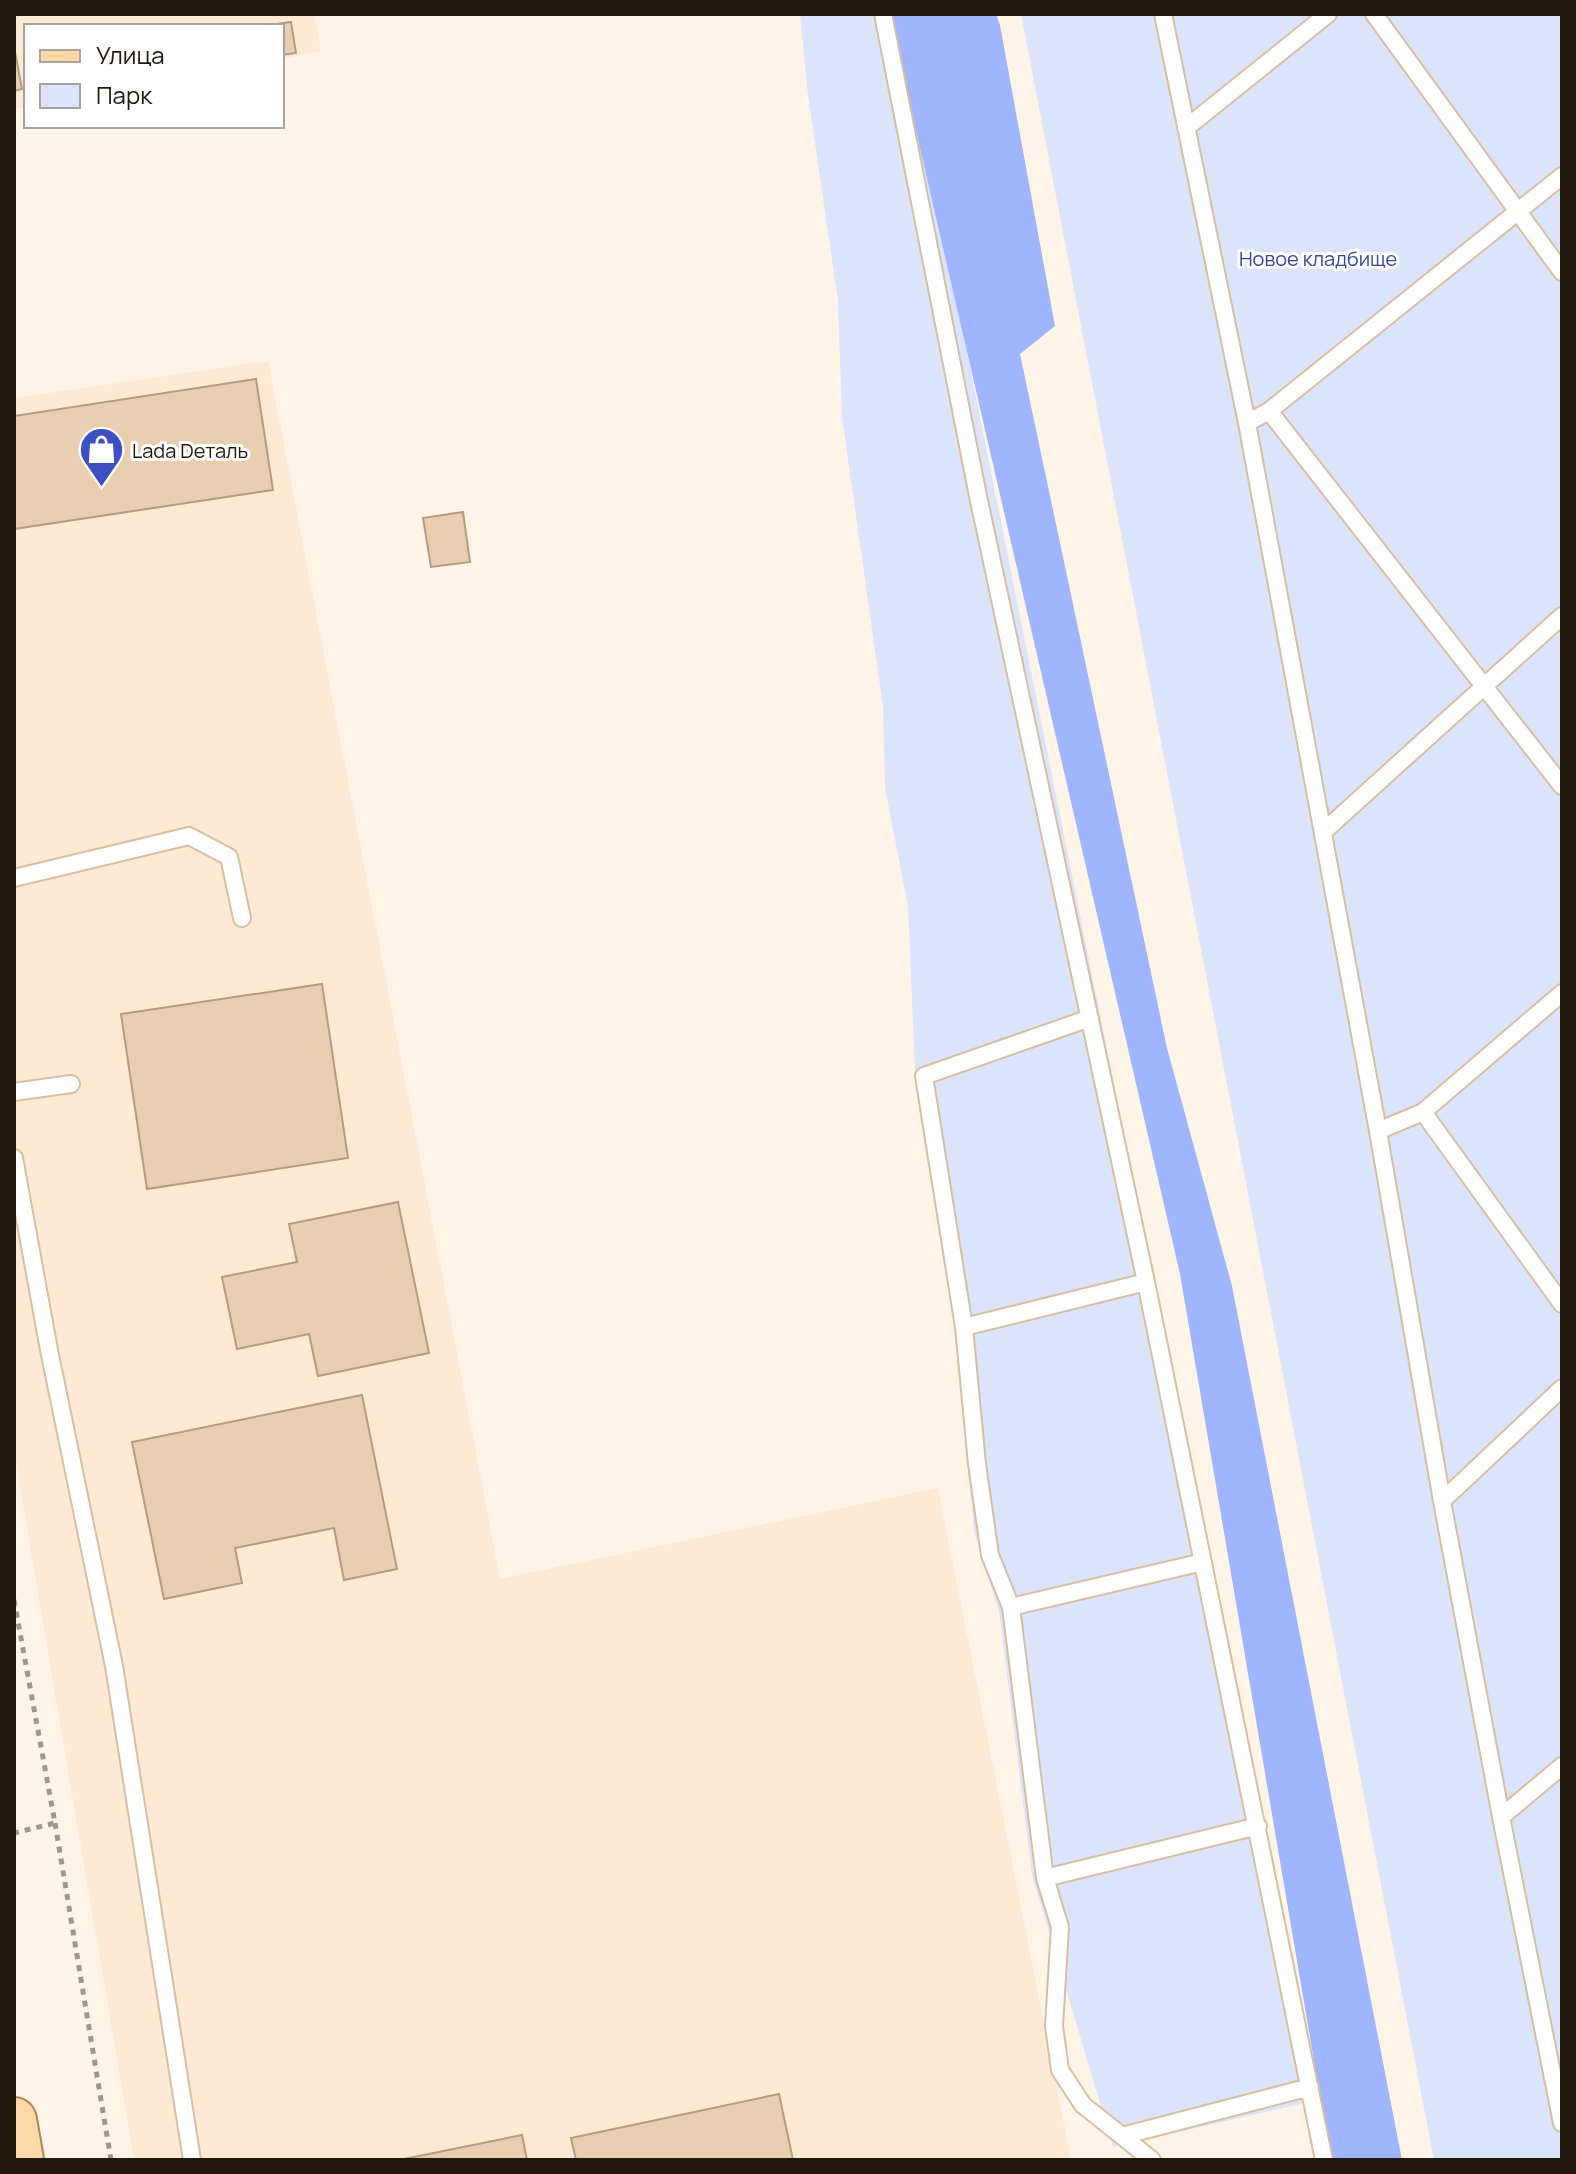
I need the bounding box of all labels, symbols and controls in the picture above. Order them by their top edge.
legend [24,24,284,128]
text: Улица [96,38,165,71]
text: Парк [96,78,153,111]
park label: Новое кладбище [1239,245,1397,272]
shop icon: Lada Dеталь [77,426,125,489]
place label: Lada Dеталь [132,437,248,464]

